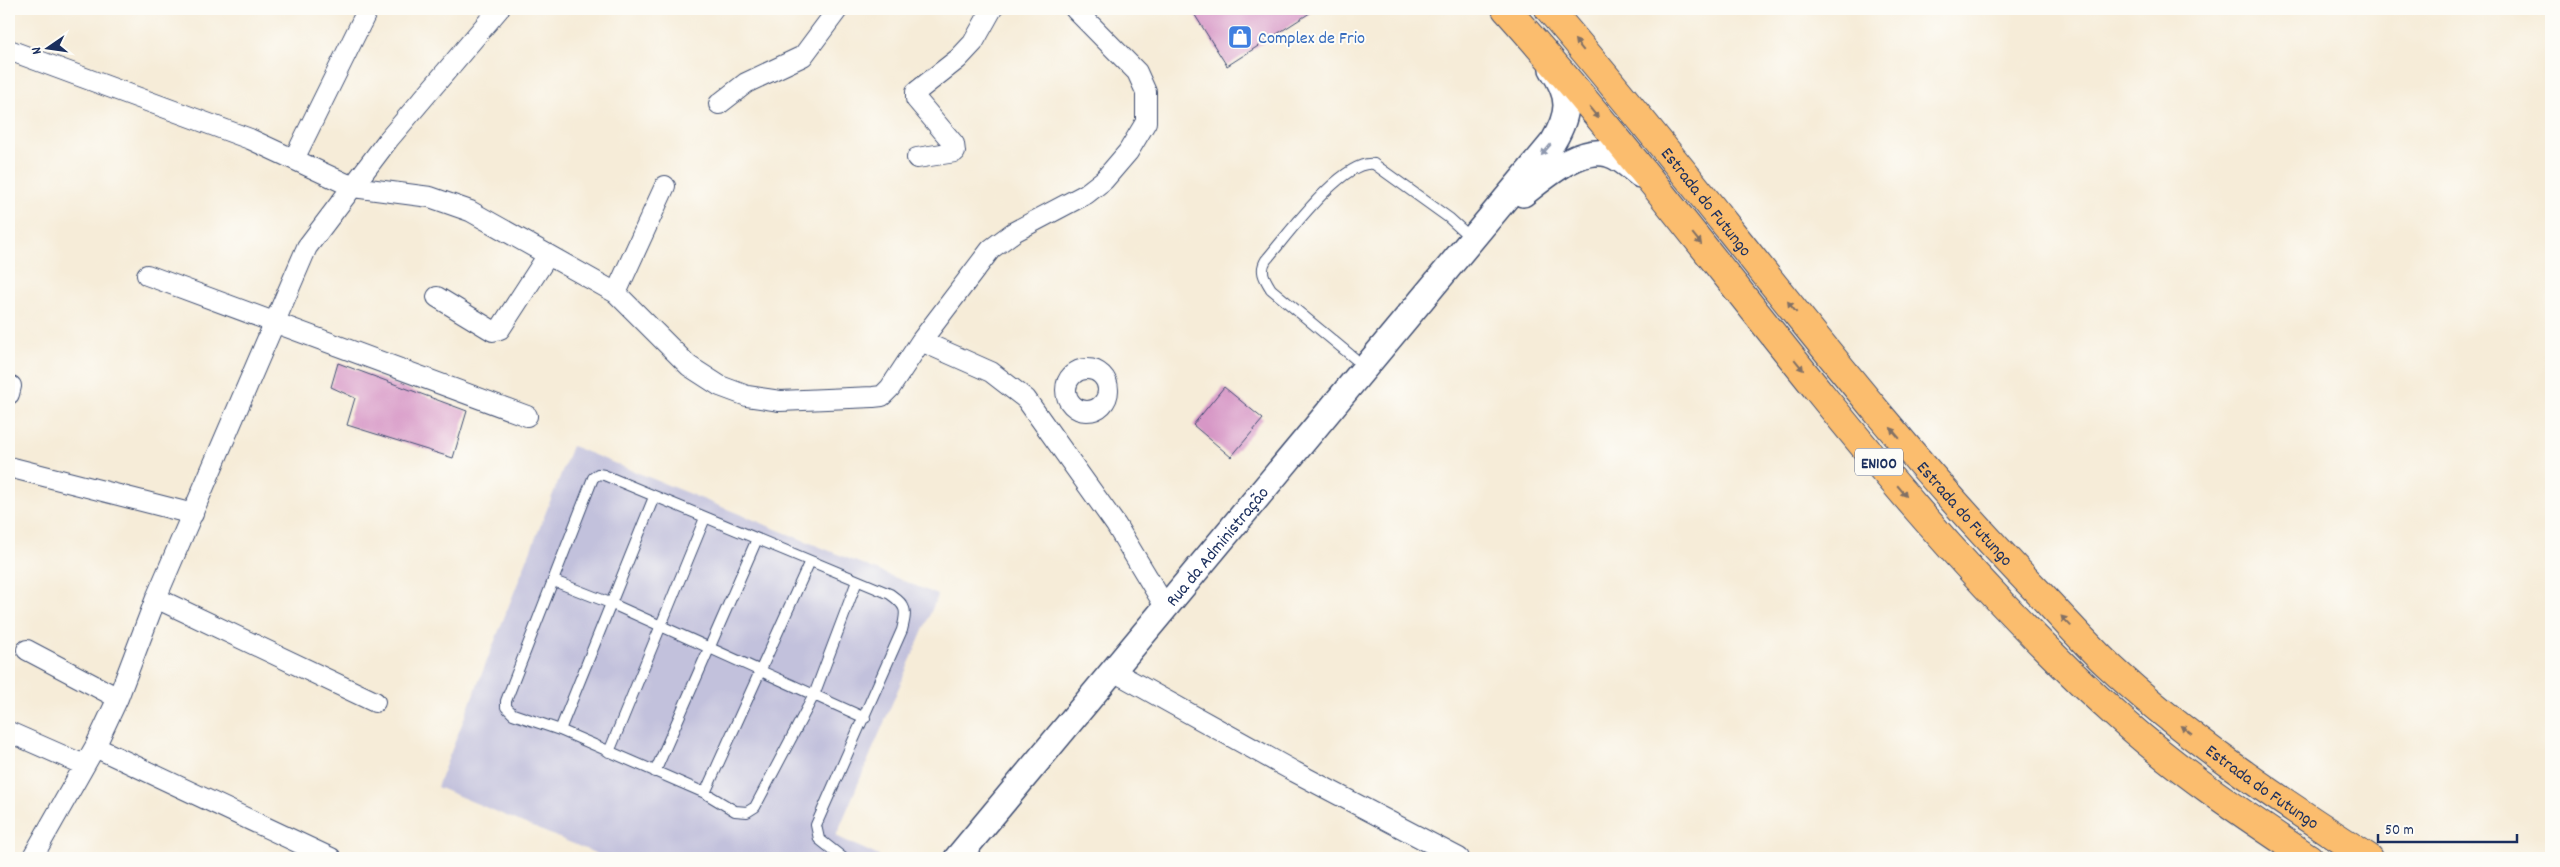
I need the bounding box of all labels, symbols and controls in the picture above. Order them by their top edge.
north arrow [22,22,72,72]
shop icon: Complex de Frio [1227,24,1253,50]
place label: Complex de Frio [1258,27,1365,52]
one-way arrow [1574,39,1585,52]
text: N [27,45,48,56]
one-way arrow [1588,106,1599,119]
street label: Estrada do Futungo [1654,143,1757,263]
one-way arrow [1540,144,1551,157]
one-way arrow [1691,232,1702,245]
one-way arrow [1786,301,1797,314]
one-way arrow [1794,358,1805,371]
one-way arrow [1889,426,1900,439]
road number: EN100 [1855,448,1903,476]
street label: Estrada do Futungo [1910,457,2017,573]
street label: Rua da Administração [1161,482,1276,613]
one-way arrow [1897,484,1908,497]
one-way arrow [2060,616,2072,628]
one-way arrow [2179,725,2193,735]
street label: Estrada do Futungo [2199,740,2323,837]
scale bar [2378,812,2516,844]
text: 50 m [2385,820,2414,842]

